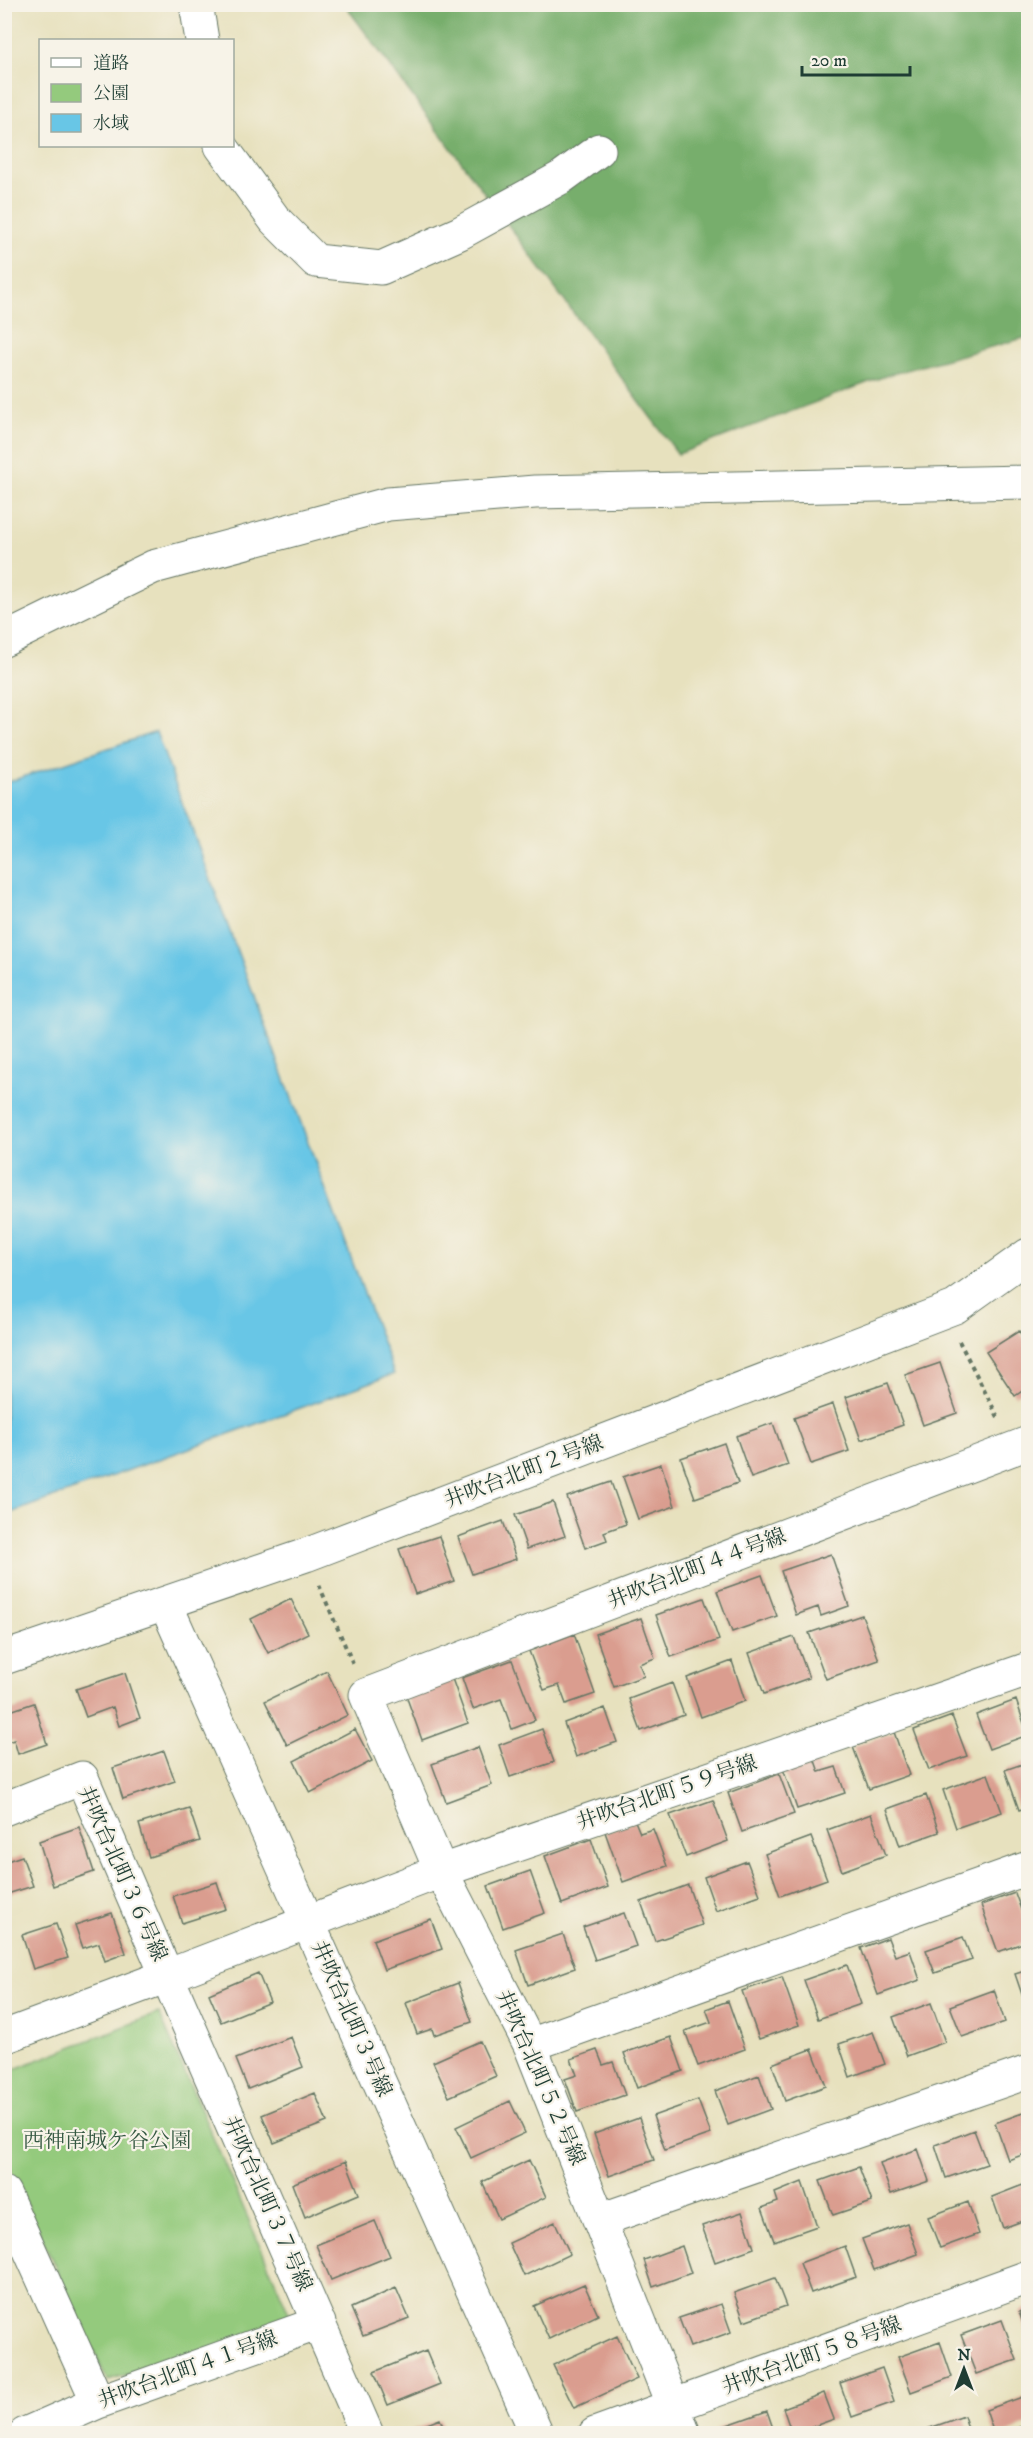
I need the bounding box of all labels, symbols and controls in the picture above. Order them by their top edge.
legend [39,39,234,147]
scale bar [802,39,910,77]
text: 20 m [811,50,847,72]
text: 道路 [93,53,129,75]
text: 公園 [93,83,129,105]
text: 水域 [93,113,129,135]
street label: 井吹台北町２号線 [441,1430,607,1514]
street label: 井吹台北町４４号線 [604,1523,790,1615]
street label: 井吹台北町５９号線 [573,1750,761,1836]
street label: 井吹台北町３６号線 [72,1782,172,1966]
street label: 井吹台北町３号線 [305,1937,397,2101]
street label: 井吹台北町５２号線 [490,1986,590,2170]
street label: 井吹台北町３７号線 [217,2112,317,2296]
park label: 西神南城ケ谷公園 [23,2128,191,2154]
street label: 井吹台北町５８号線 [719,2311,905,2401]
street label: 井吹台北町４１号線 [95,2325,281,2415]
north arrow [934,2339,994,2399]
text: N [957,2345,971,2365]

